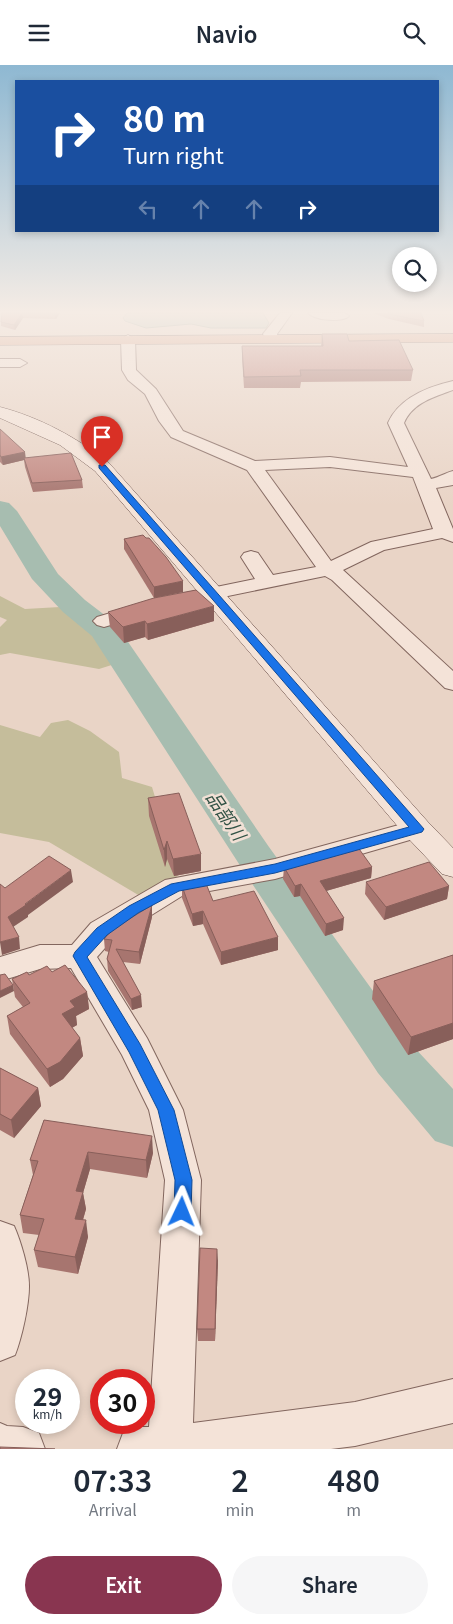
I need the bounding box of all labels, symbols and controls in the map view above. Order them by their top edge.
text: Navio [196,17,257,49]
icon: menu [25,19,53,47]
icon: search [400,19,428,47]
text: 80 m [123,91,206,142]
icon: right [40,100,105,165]
text: Turn right [123,138,224,170]
icon: left [134,195,162,223]
icon: ahead [187,195,215,223]
icon: ahead [240,195,268,223]
icon: right [293,195,321,223]
map controls [392,247,437,292]
button: search [392,247,437,292]
pin [81,416,123,467]
icon: arrive [88,423,116,451]
water label: 品部川 [201,785,254,846]
position arrow [155,1185,207,1237]
speed limit sign: 30 [90,1369,155,1434]
text: 29 [33,1377,62,1413]
text: km/h [33,1405,62,1422]
text: 07:33 [73,1457,152,1501]
text: 2 [231,1457,249,1501]
text: 480 [328,1457,380,1501]
text: Arrival [89,1497,137,1521]
text: min [225,1497,254,1521]
text: m [346,1497,361,1521]
button: Exit [25,1556,222,1614]
button: Share [232,1556,428,1614]

